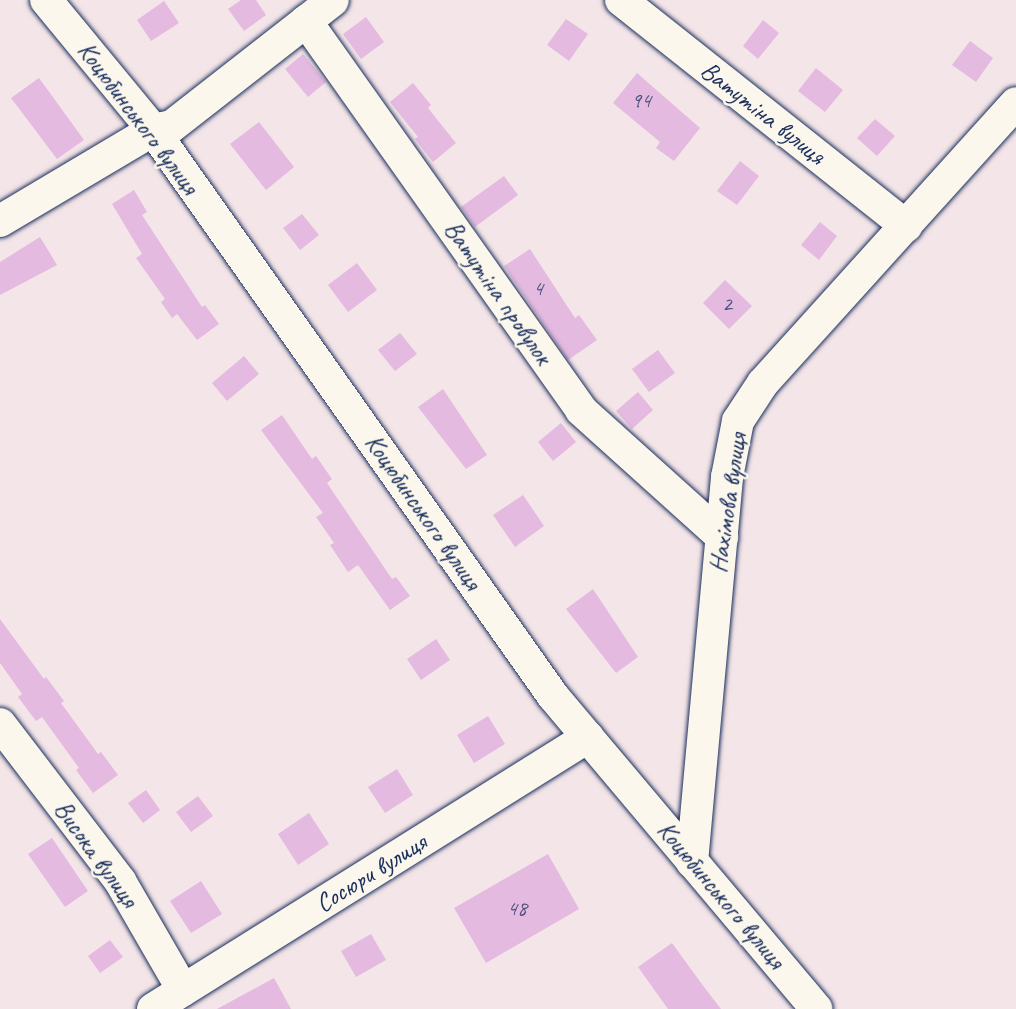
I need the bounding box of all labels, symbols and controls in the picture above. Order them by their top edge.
street label: Коцюбинського вулиця [70,35,206,201]
street label: Ватутіна вулиця [694,54,832,172]
house number: 94 [631,88,651,114]
street label: Ватутіна провулок [437,215,559,371]
house number: 4 [533,276,543,302]
house number: 2 [722,292,732,318]
street label: Коцюбинського вулиця [357,428,489,596]
street label: Нахімова вулиця [703,430,753,576]
street label: Висока вулиця [47,795,145,913]
street label: Коцюбинського вулиця [650,814,792,976]
street label: Сосюри вулиця [310,827,432,919]
house number: 48 [507,896,527,922]

